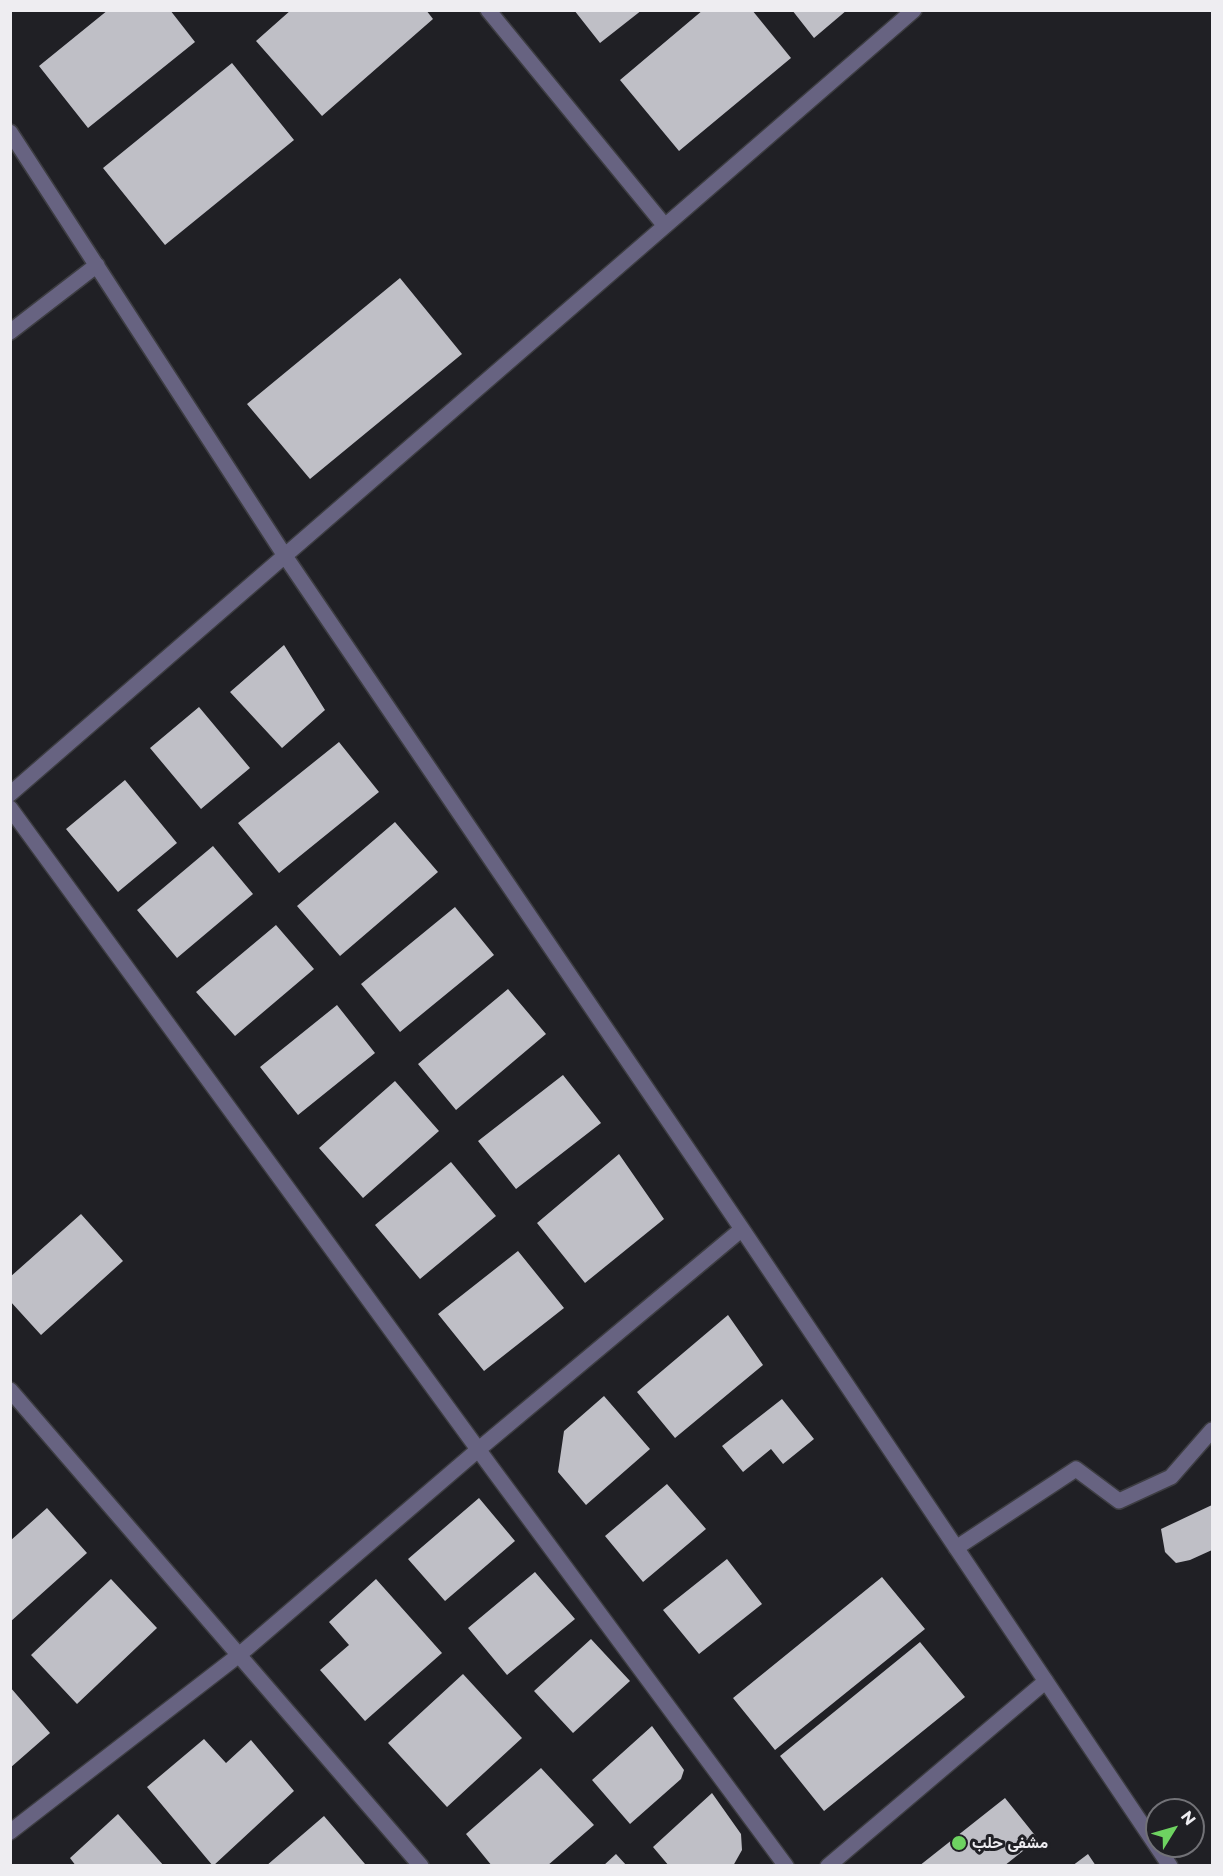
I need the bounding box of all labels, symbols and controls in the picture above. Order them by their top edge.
north arrow [1145,1798,1205,1858]
text: N [1177,1807,1200,1829]
place label: مشفى حلب [972,1833,1048,1853]
marker: مشفى حلب [950,1834,968,1852]

